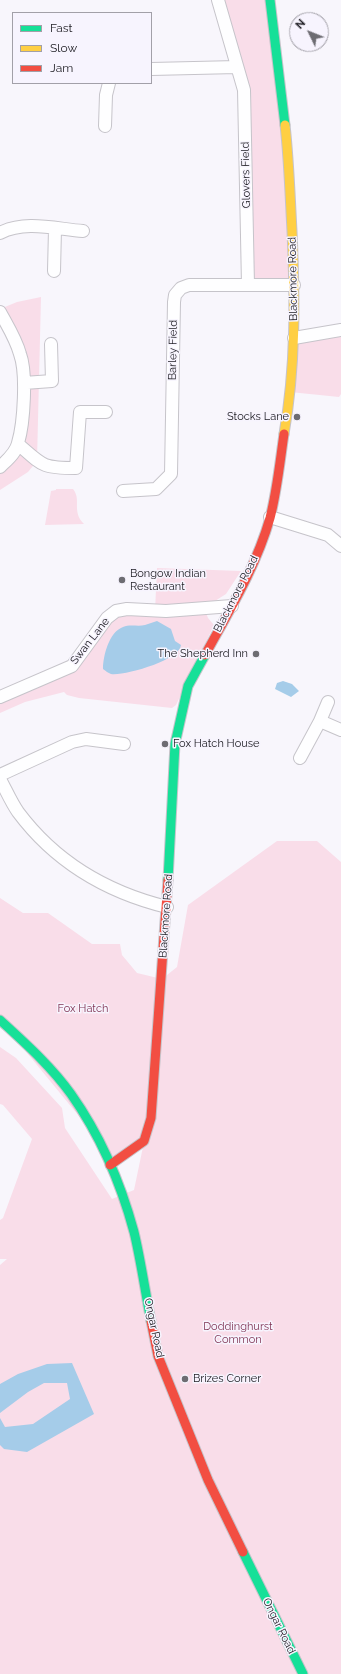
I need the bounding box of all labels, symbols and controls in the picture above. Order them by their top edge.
legend [12,12,152,84]
north arrow [289,12,329,52]
text: N [293,17,308,32]
text: Fast [50,21,73,35]
text: Slow [50,41,77,55]
text: Jam [50,61,73,75]
street label: Glovers Field [239,142,253,208]
street label: Blackmore Road [286,237,300,321]
street label: Barley Field [166,320,180,380]
place label: Stocks Lane [227,410,289,424]
marker: Stocks Lane [292,412,302,422]
street label: Blackmore Road [211,554,261,634]
place label: Bongow Indian Restaurant [130,567,206,593]
marker: Bongow Indian Restaurant [117,575,127,585]
street label: Swan Lane [68,615,112,667]
place label: The Shepherd Inn [158,647,248,661]
marker: The Shepherd Inn [251,649,261,659]
place label: Fox Hatch House [173,737,259,751]
marker: Fox Hatch House [160,739,170,749]
street label: Blackmore Road [156,874,176,958]
park label: Fox Hatch [58,1002,108,1016]
street label: Ongar Road [141,1297,167,1359]
park label: Doddinghurst Common [203,1320,273,1346]
place label: Brizes Corner [193,1372,261,1386]
marker: Brizes Corner [180,1374,190,1384]
street label: Ongar Road [260,1596,298,1656]

